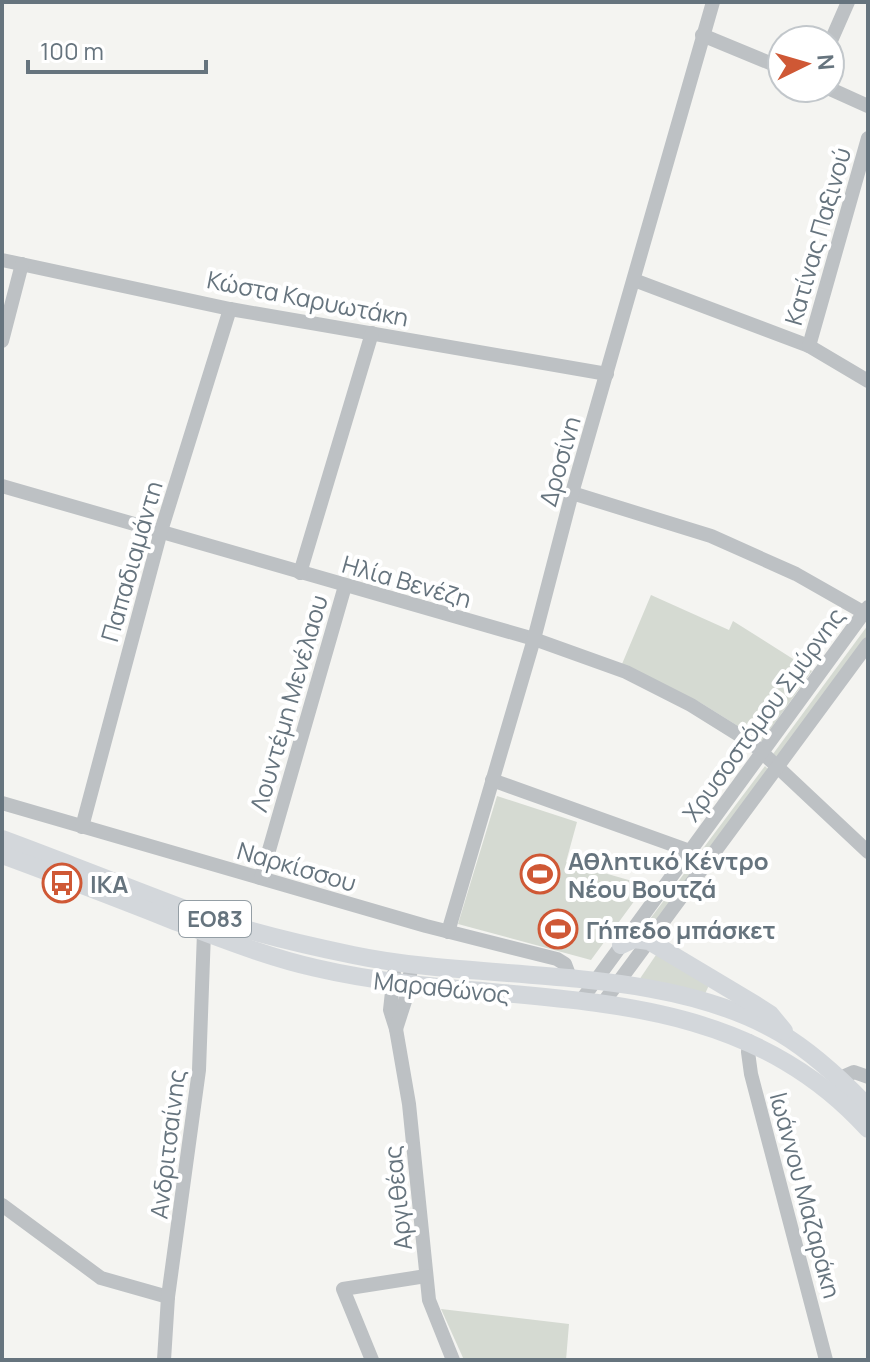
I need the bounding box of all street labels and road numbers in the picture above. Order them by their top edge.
street label: Κατίνας Παξινού [776,143,858,329]
street label: Κώστα Καρυωτάκη [204,262,412,334]
street label: Δροσίνη [530,412,588,510]
street label: Παπαδιαμάντη [92,477,170,645]
street label: Ηλία Βενέζη [339,547,475,615]
street label: Λουντέμη Μενέλαου [241,591,335,815]
street label: Χρυσοστόμου Σμύρνης [674,600,852,828]
street label: Ναρκίσσου [234,833,360,899]
road number: ΕΟ83 [179,901,251,937]
street label: Μαραθώνος [372,963,512,1011]
street label: Ανδριτσαίνης [141,1068,193,1220]
street label: Ιωάννου Μαζαράκη [763,1088,849,1302]
street label: Αργιθέας [375,1144,419,1252]

